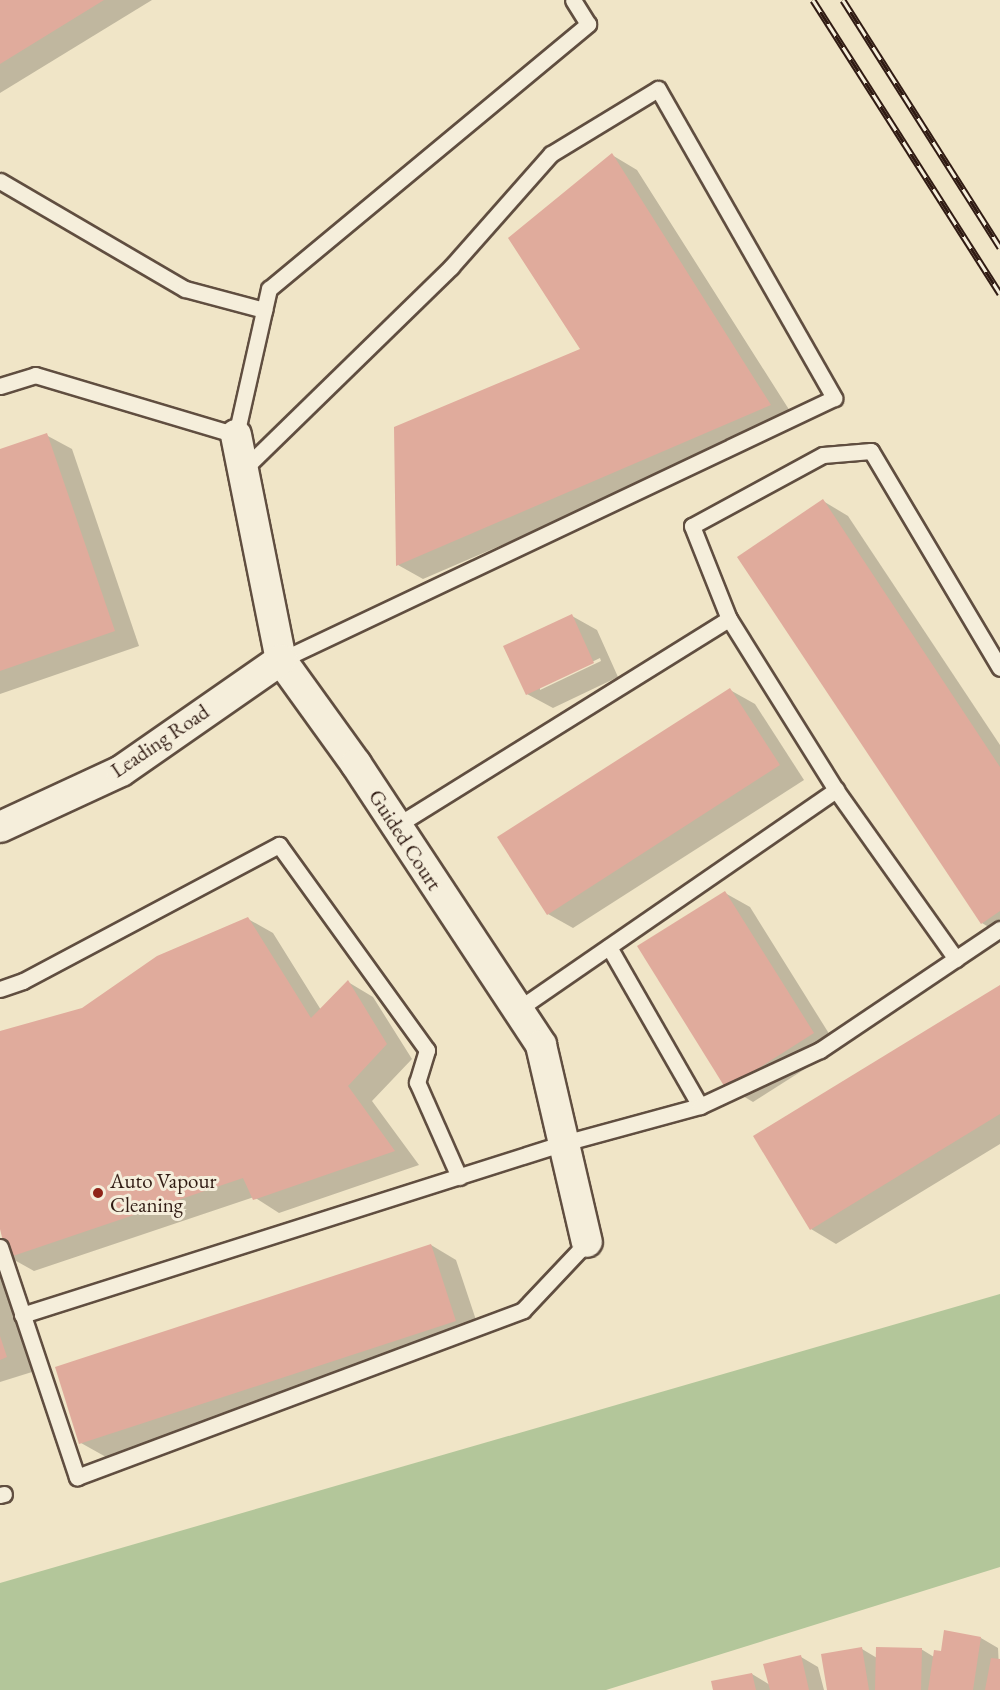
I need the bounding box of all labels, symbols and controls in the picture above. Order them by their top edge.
street label: Leading Road [106,699,214,783]
street label: Guided Court [363,785,447,895]
place label: Auto Vapour Cleaning [110,1168,217,1218]
marker: Auto Vapour Cleaning [91,1186,105,1200]

